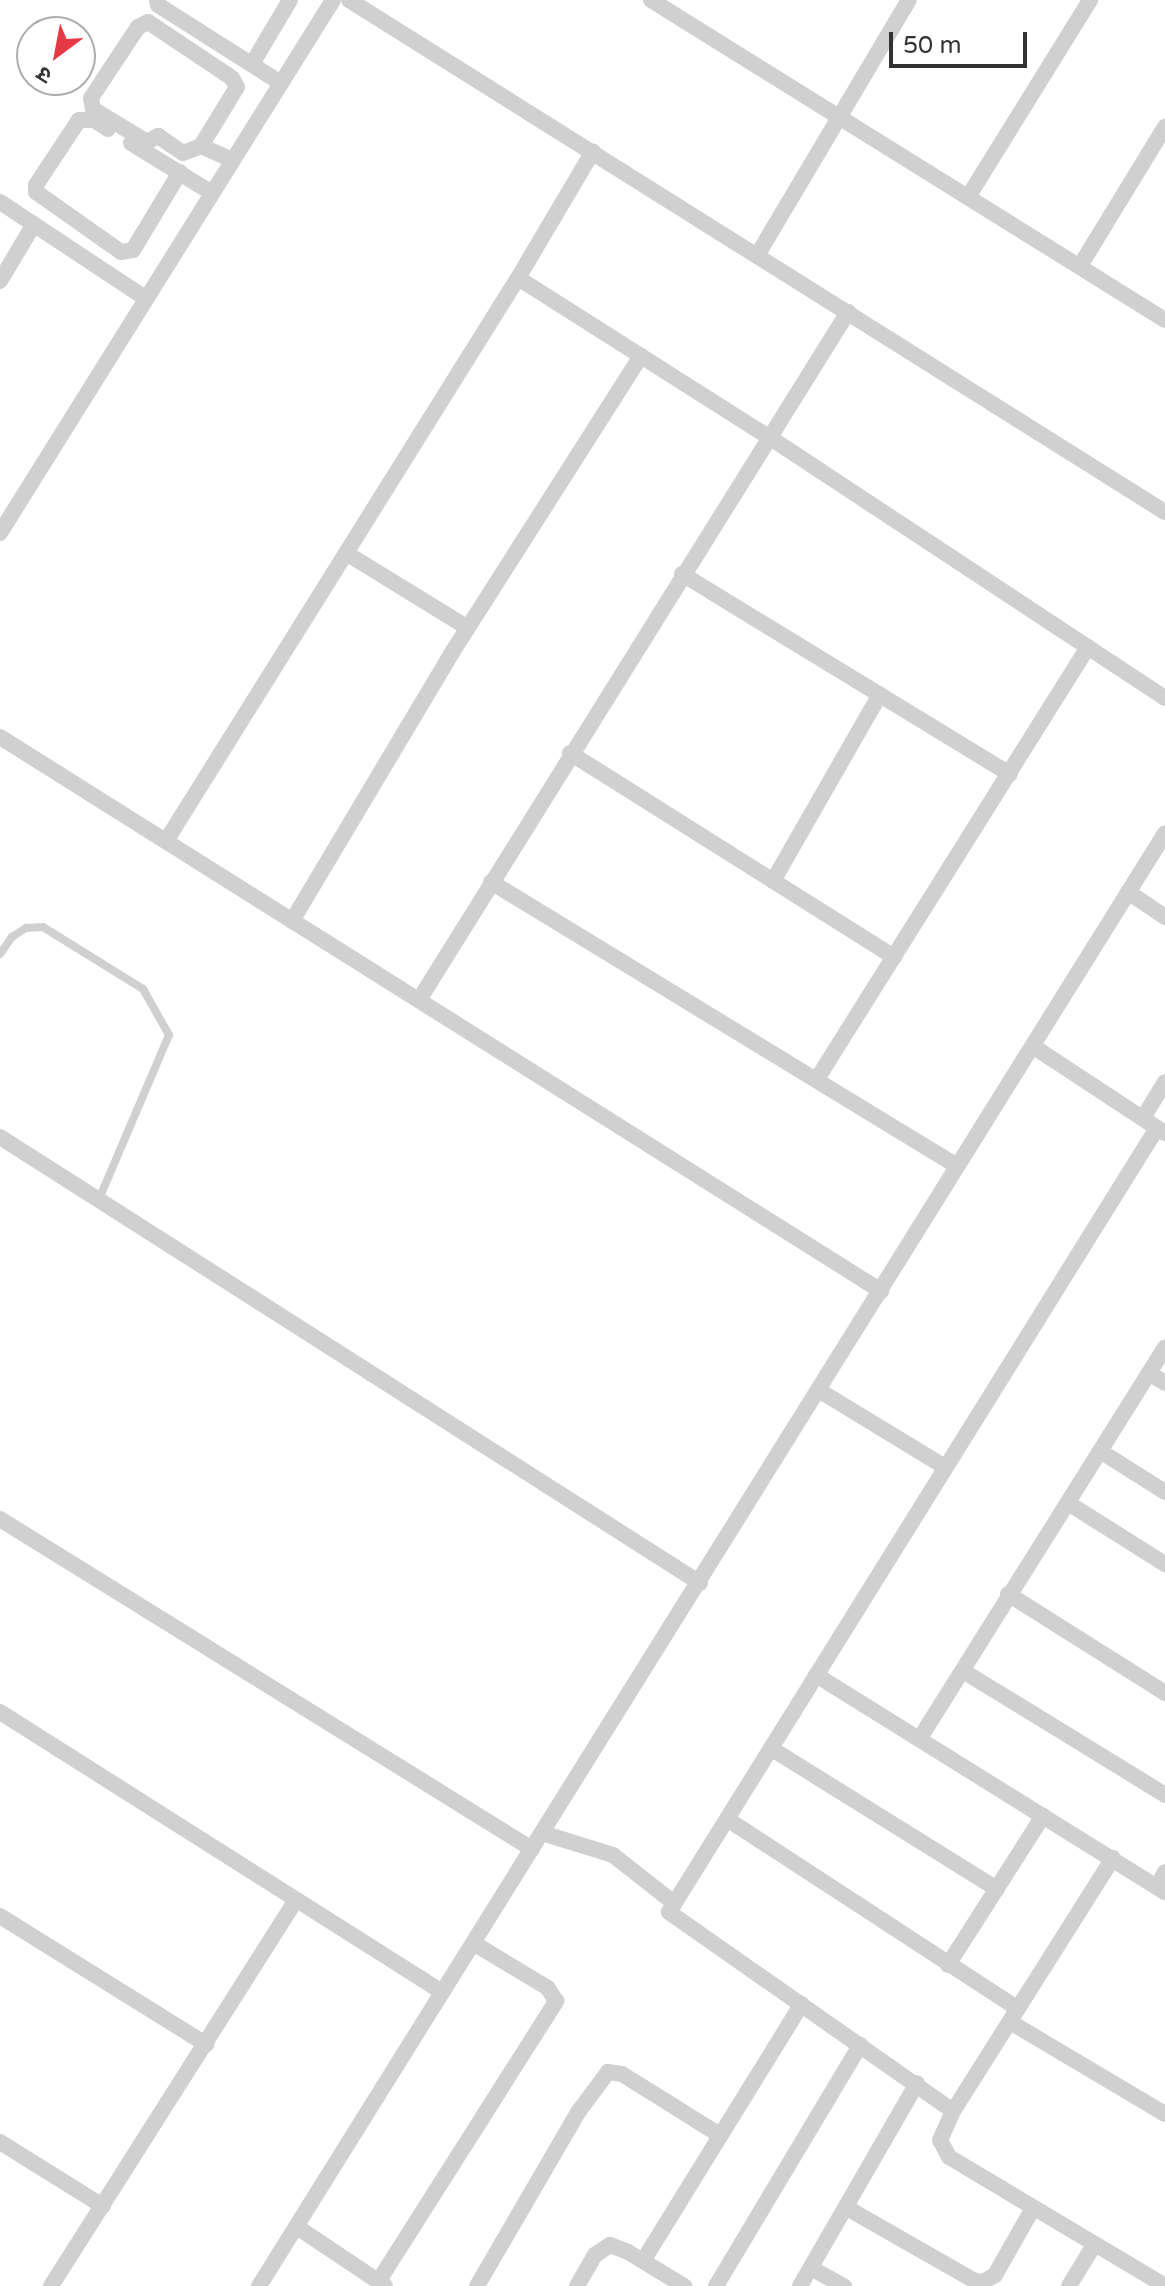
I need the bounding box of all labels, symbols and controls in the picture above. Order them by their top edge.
north arrow [16,16,96,96]
scale bar [893,16,1031,66]
text: 50 m [903,31,961,60]
text: उ [32,60,57,89]

